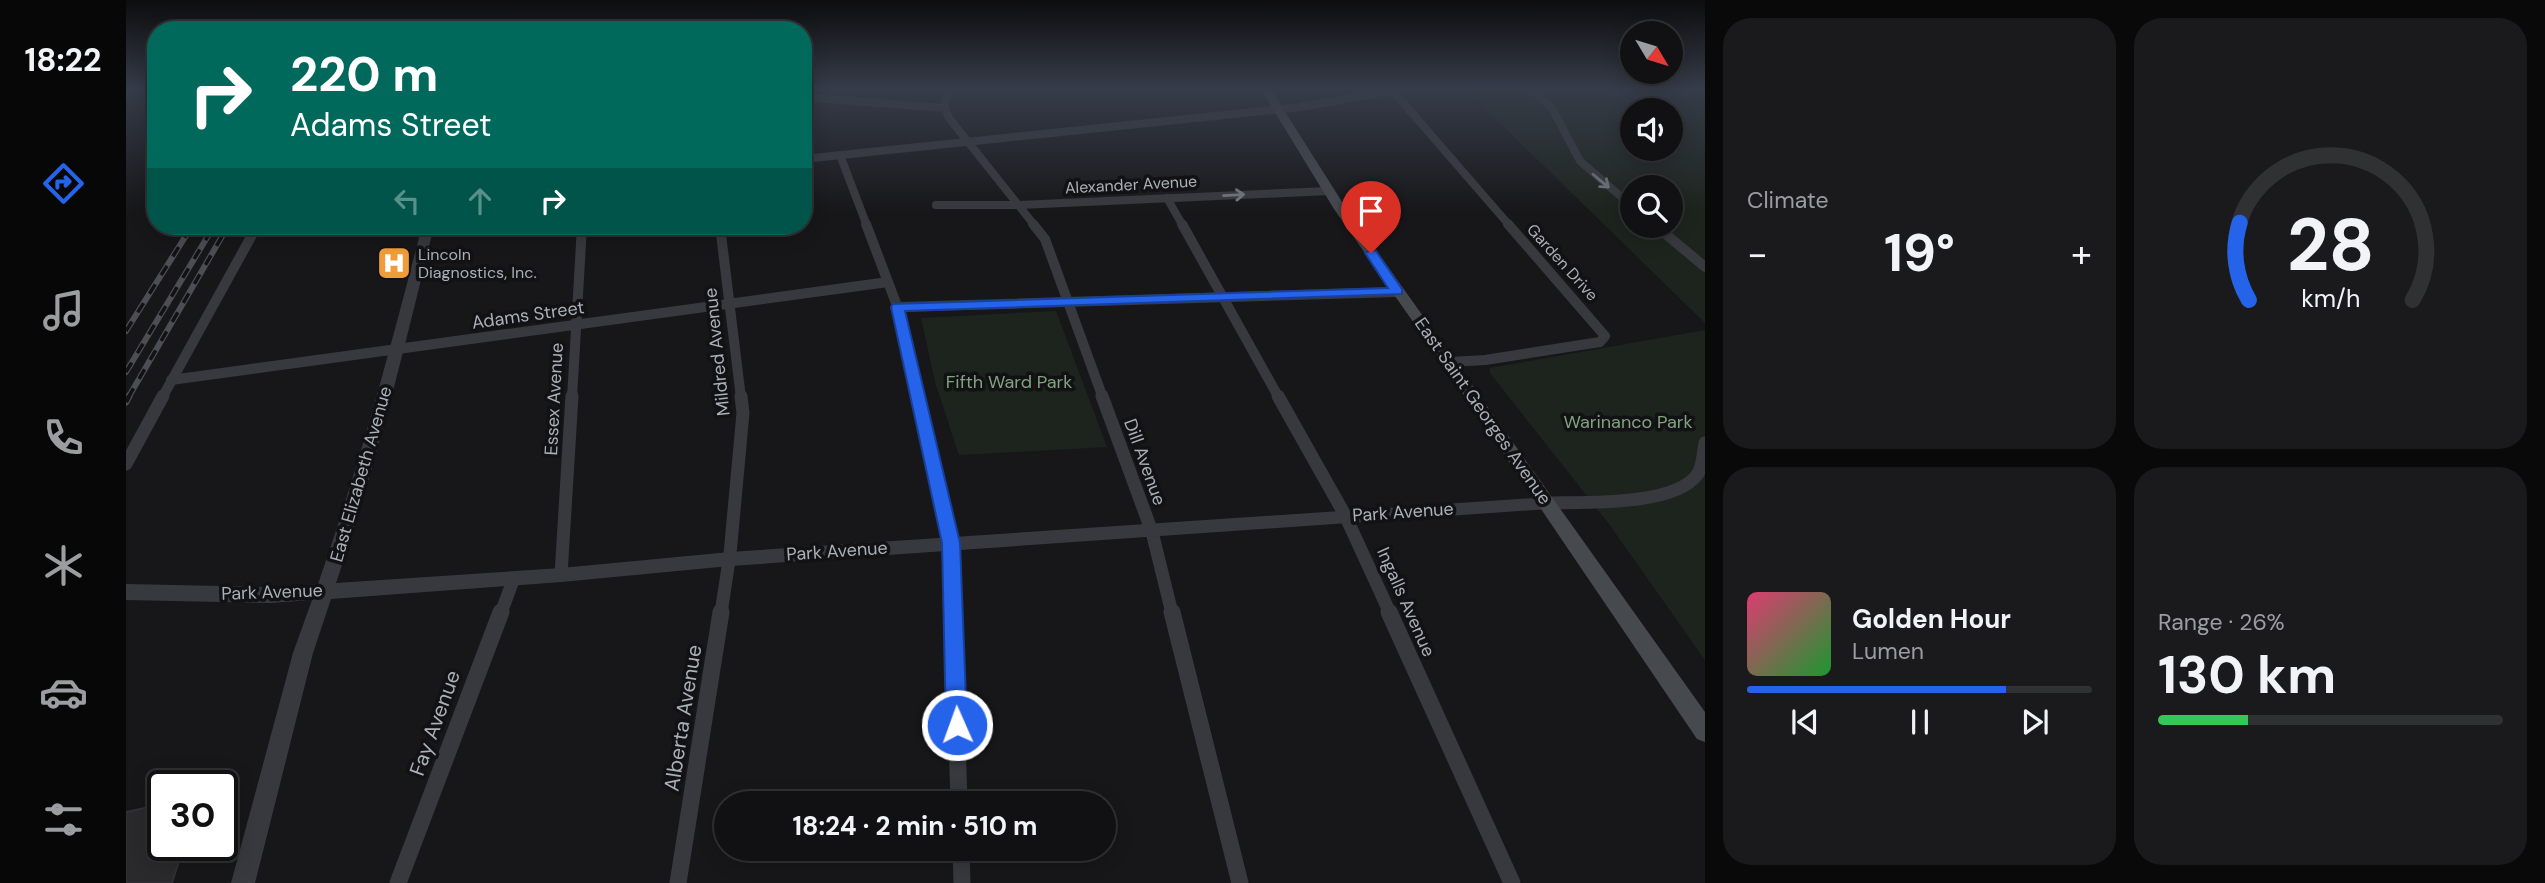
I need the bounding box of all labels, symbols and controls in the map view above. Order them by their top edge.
north arrow [1620,21,1684,84]
map controls [1620,21,1683,238]
text: 18:22 [25,39,101,81]
text: 220 m [290,42,438,106]
icon: right [175,49,266,140]
button: sound [1620,98,1683,161]
text: Adams Street [290,104,492,146]
icon: directions [39,159,88,208]
street label: Alexander Avenue [1064,171,1198,198]
one-way arrow [1591,173,1609,189]
button: search [1620,175,1683,238]
pin [1341,181,1401,253]
icon: left [388,182,426,220]
icon: ahead [461,182,499,220]
icon: right [534,182,572,220]
text: Climate [1747,185,1829,215]
one-way arrow [1222,189,1245,202]
icon: arrive [1352,192,1390,230]
text: 28 [2287,198,2374,293]
street label: Garden Drive [1522,219,1603,305]
text: 19° [1884,219,1955,287]
text: − [1747,229,1768,279]
text: + [2071,229,2092,279]
hospital icon: Lincoln Diagnostics, Inc. [375,244,413,282]
place label: Lincoln Diagnostics, Inc. [418,244,537,283]
text: km/h [2301,281,2360,314]
icon: music [39,286,88,335]
street label: Mildred Avenue [698,287,736,417]
street label: Adams Street [470,295,586,335]
street label: East Saint Georges Avenue [1409,313,1557,509]
street label: Essex Avenue [539,342,569,456]
park label: Fifth Ward Park [946,370,1072,394]
street label: East Elizabeth Avenue [324,383,398,565]
park label: Warinanco Park [1563,410,1693,434]
icon: phone [39,413,88,462]
street label: Dill Avenue [1118,415,1172,509]
street label: Park Avenue [1352,496,1454,528]
street label: Park Avenue [786,535,888,567]
icon: climate [39,541,88,590]
street label: Ingalls Avenue [1371,543,1441,661]
street label: Park Avenue [221,578,323,606]
text: Golden Hour [1852,602,2011,636]
text: Range · 26% [2158,607,2285,637]
text: Lumen [1852,636,1924,666]
text: 130 km [2158,641,2336,709]
street label: Alberta Avenue [658,643,708,793]
street label: Fay Avenue [403,666,467,780]
icon: car [39,668,88,717]
position arrow [920,688,994,762]
icon: previous [1786,703,1824,741]
icon: pause [1901,703,1939,741]
icon: next [2016,703,2054,741]
speed limit sign: 30 [147,770,238,861]
icon: filters [39,795,88,844]
text: 18:24 · 2 min · 510 m [792,809,1038,843]

